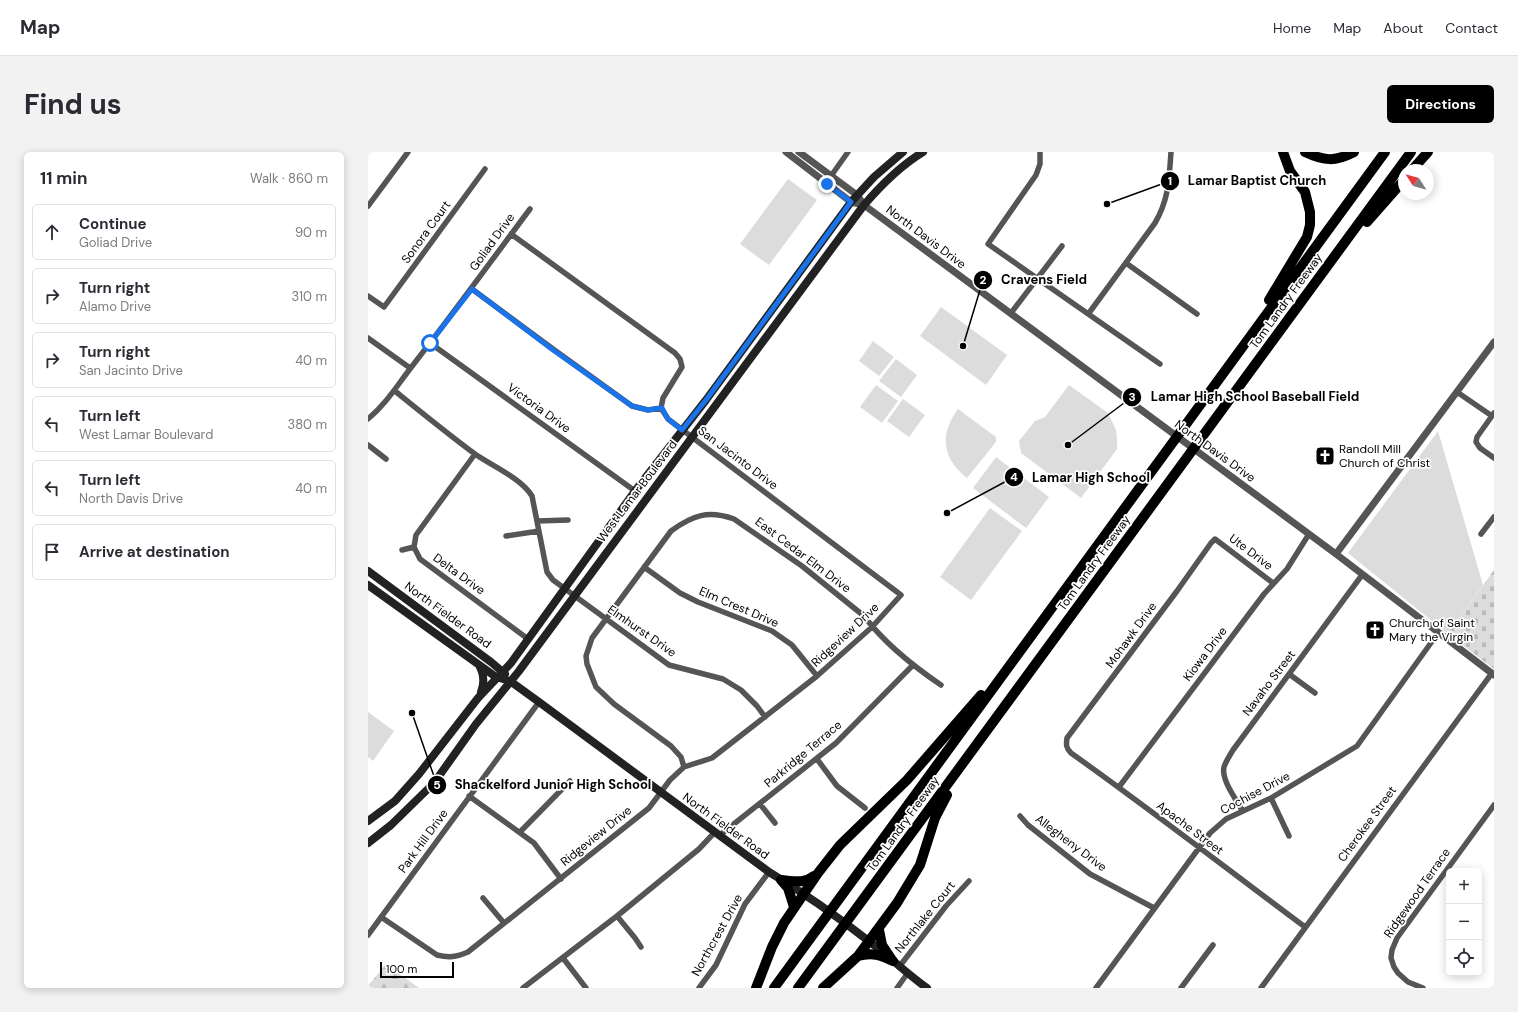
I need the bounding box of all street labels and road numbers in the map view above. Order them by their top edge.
street label: Sonora Court [398,197,454,267]
street label: North Davis Drive [883,202,969,272]
street label: Goliad Drive [466,210,518,274]
street label: Tom Landry Freeway [1246,250,1326,352]
street label: Victoria Drive [504,380,574,437]
street label: North Davis Drive [1171,416,1259,486]
street label: San Jacinto Drive [695,423,781,493]
street label: West Lamar Boulevard [593,437,681,545]
street label: Tom Landry Freeway [1054,512,1134,614]
street label: East Cedar Elm Drive [752,514,854,596]
street label: Ute Drive [1226,530,1276,574]
street label: Delta Drive [430,550,488,598]
street label: North Fielder Road [401,578,495,652]
street label: Elm Crest Drive [697,583,781,631]
street label: Ridgeview Drive [808,599,882,671]
street label: Mohawk Drive [1102,599,1160,671]
street label: Elmhurst Drive [604,601,680,661]
street label: Kiowa Drive [1179,624,1231,684]
street label: Navaho Street [1239,647,1299,719]
street label: Parkridge Terrace [761,717,845,791]
street label: Cochise Drive [1217,768,1293,818]
street label: Tom Landry Freeway [863,773,943,875]
street label: Cherokee Street [1334,783,1400,865]
street label: North Fielder Road [679,789,773,863]
street label: Apache Street [1153,798,1227,859]
street label: Ridgeview Drive [557,802,635,870]
street label: Park Hill Drive [395,806,452,876]
street label: Allegheny Drive [1032,811,1110,875]
street label: Ridgewood Terrace [1380,845,1454,941]
street label: Northlake Court [891,878,959,956]
street label: Northcrest Drive [688,891,746,979]

